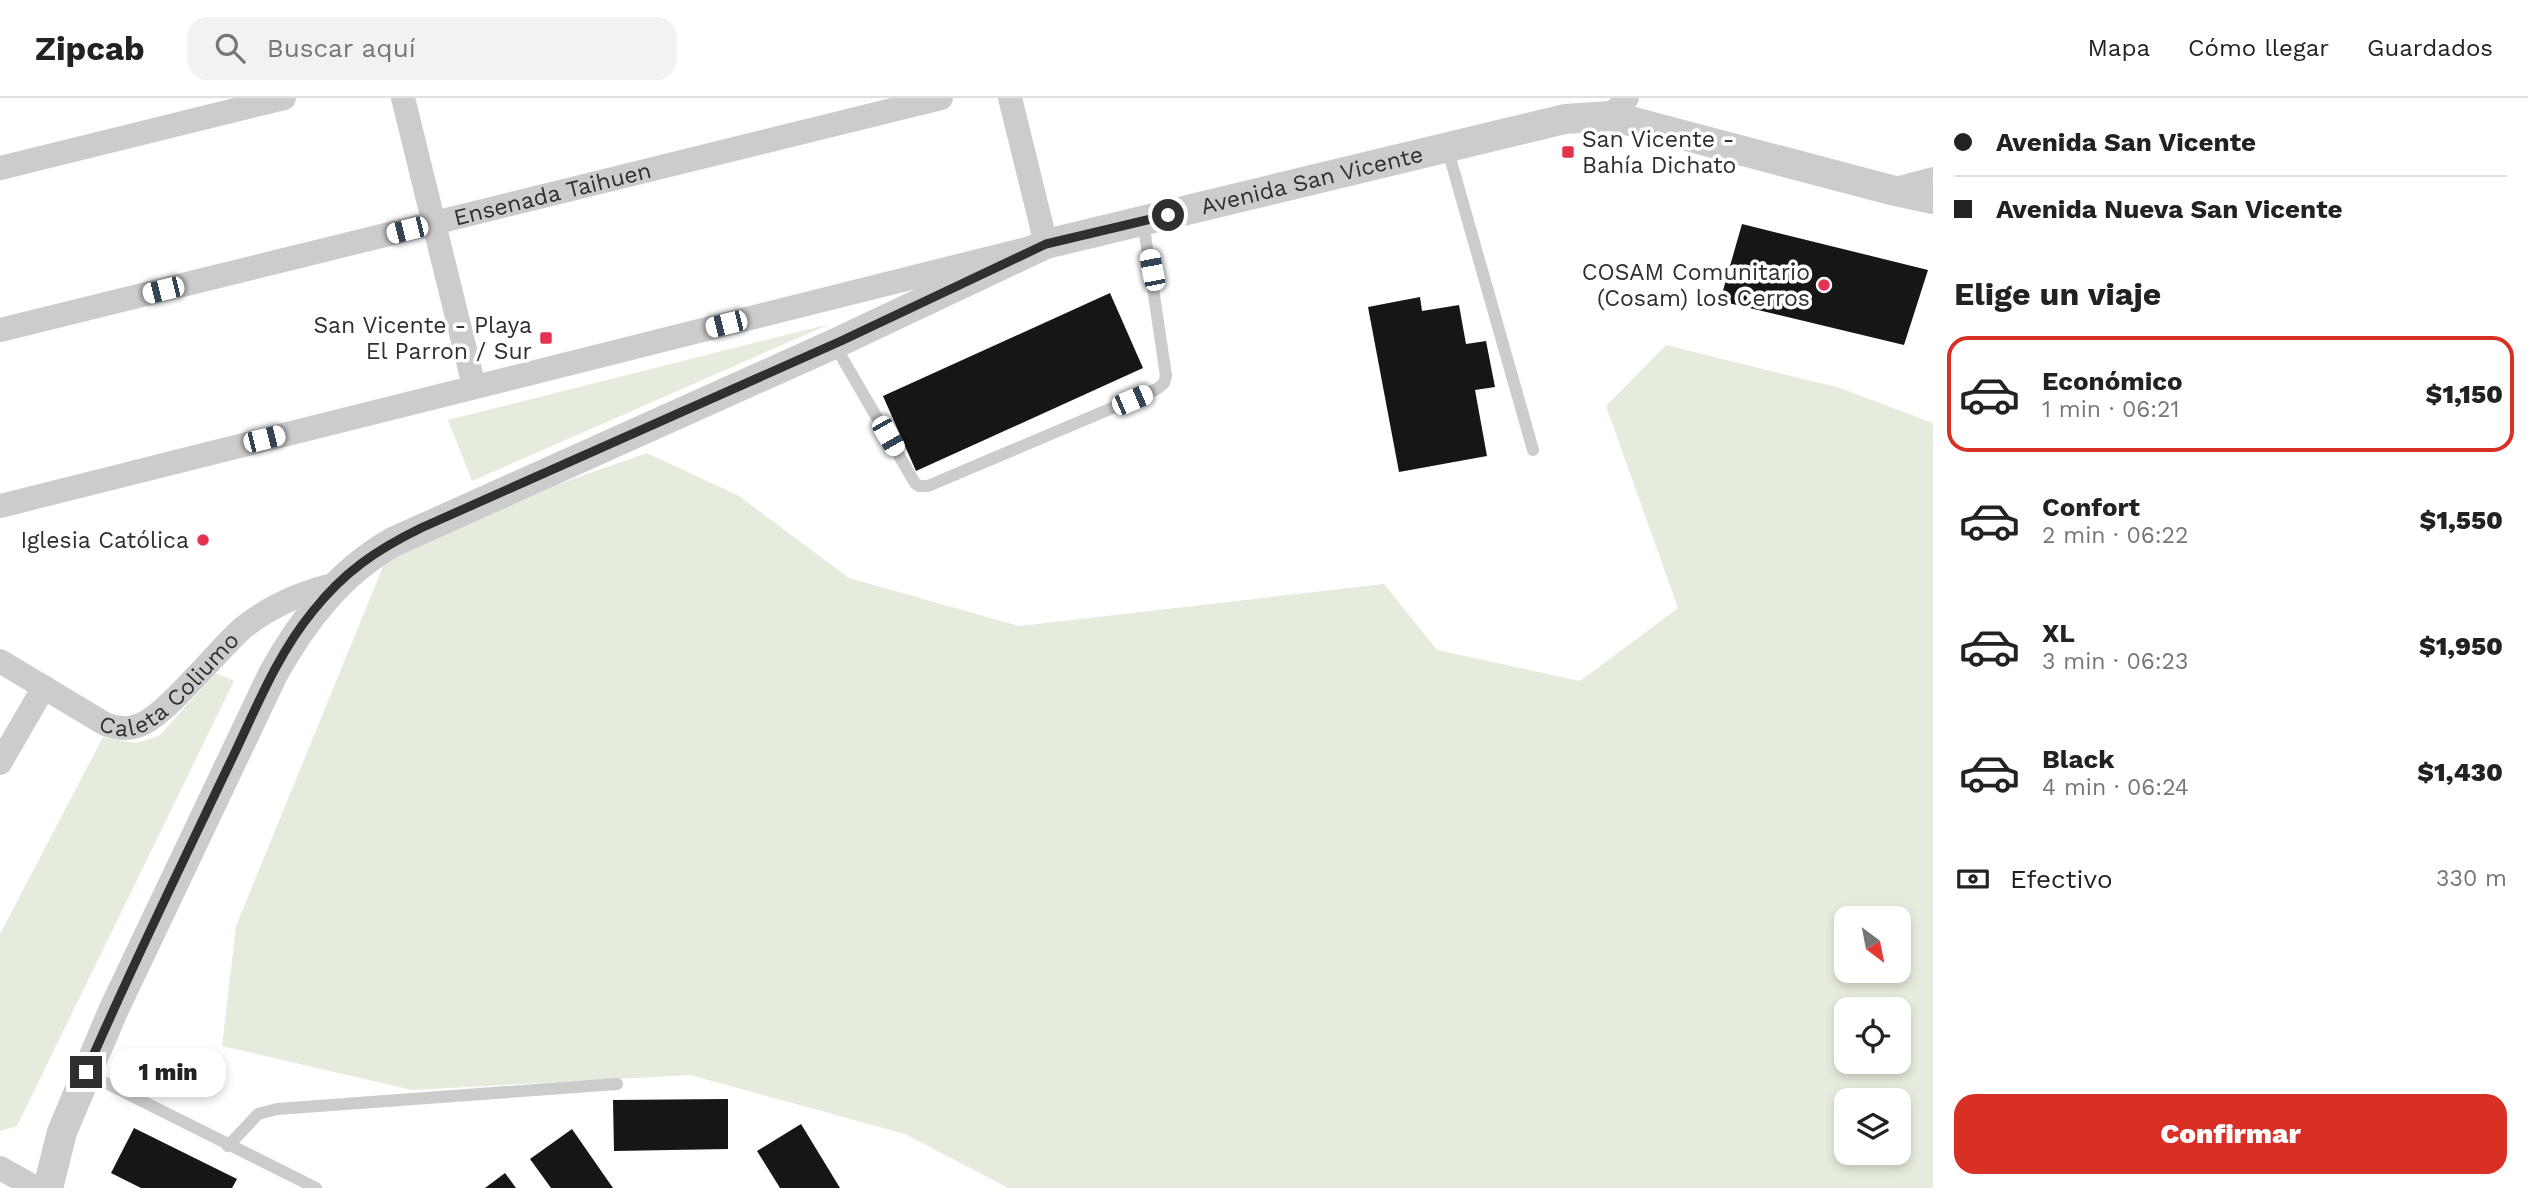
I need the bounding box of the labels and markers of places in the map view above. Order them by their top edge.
place label: San Vicente - Bahía Dichato [1582,126,1736,179]
marker: San Vicente - Bahía Dichato [1560,144,1576,160]
place label: COSAM Comunitario (Cosam) los Cerros [1582,259,1810,312]
marker: COSAM Comunitario (Cosam) los Cerros [1816,277,1832,293]
place label: San Vicente - Playa El Parron / Sur [314,312,532,365]
marker: San Vicente - Playa El Parron / Sur [538,330,554,346]
place label: Iglesia Católica [21,527,189,554]
marker: Iglesia Católica [195,532,211,548]

